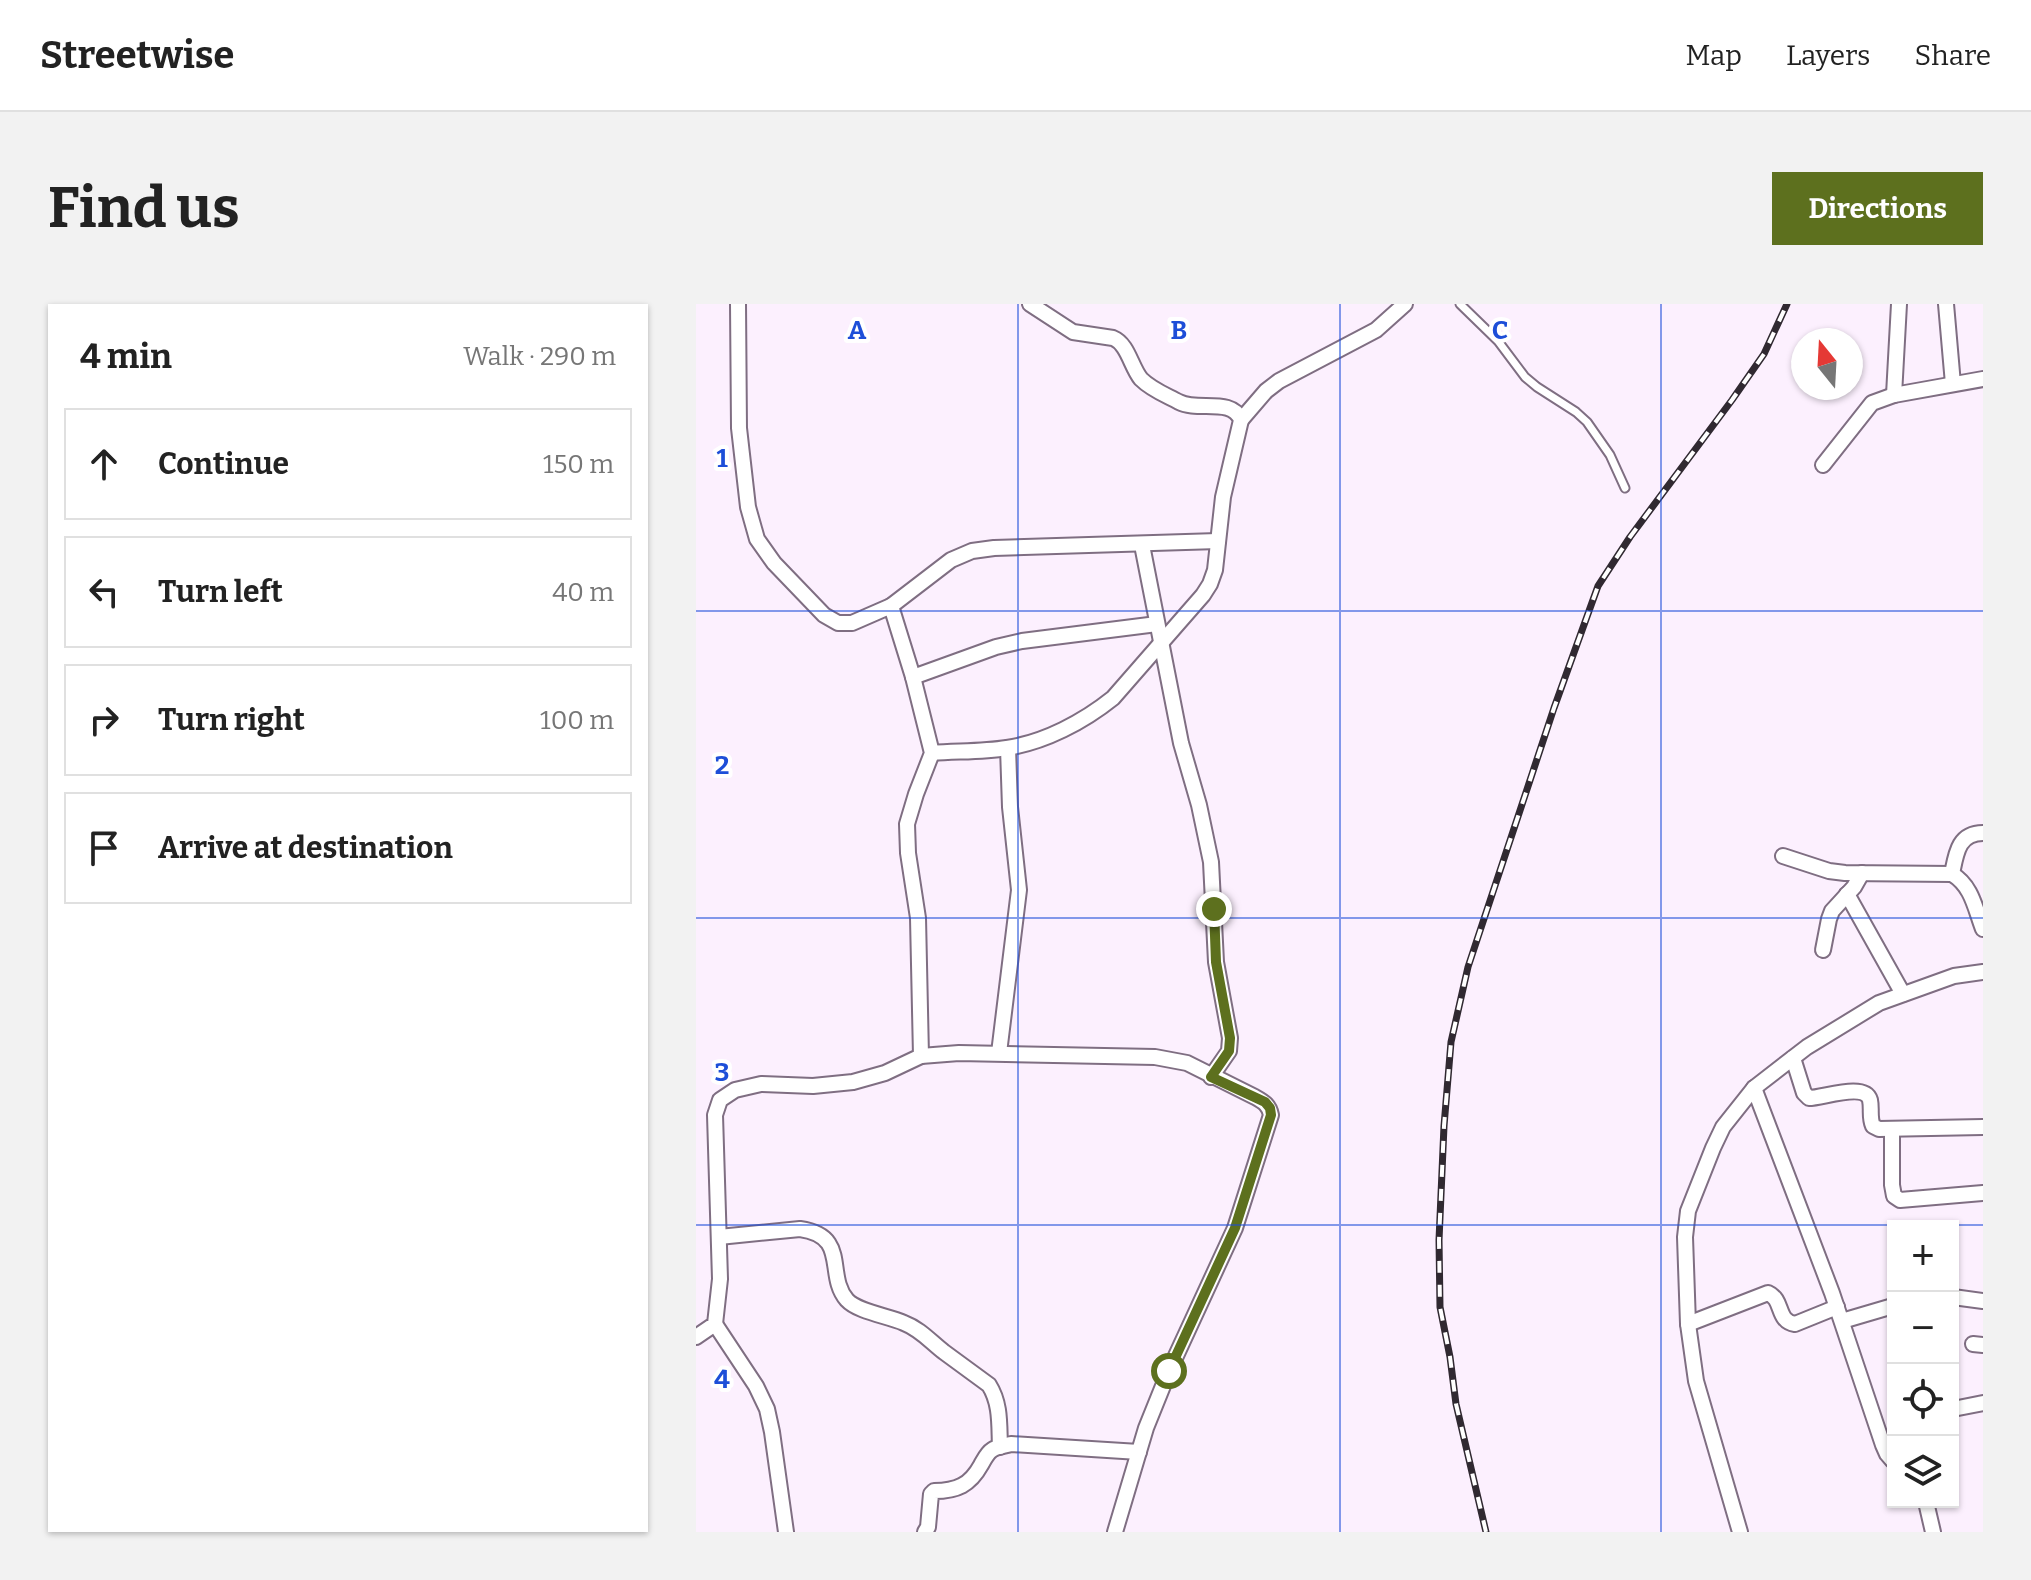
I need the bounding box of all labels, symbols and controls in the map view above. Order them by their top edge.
text: Streetwise [40,32,234,78]
text: Map [1685,39,1742,72]
text: Layers [1786,39,1870,72]
text: Share [1914,39,1991,72]
button: Directions [1772,172,1983,245]
text: Find us [48,175,240,242]
text: A [848,315,867,346]
text: B [1171,315,1187,346]
text: C [1492,315,1508,346]
north arrow [1791,328,1863,400]
text: 4 min [80,336,172,377]
text: Walk · 290 m [463,341,616,372]
icon: ahead [82,442,126,486]
text: 1 [716,443,728,474]
text: Continue [158,446,289,482]
text: 150 m [543,449,614,480]
icon: left [82,570,126,614]
text: Turn left [158,574,283,610]
text: 40 m [552,577,614,608]
icon: right [82,698,126,742]
text: Turn right [158,702,305,738]
text: 100 m [540,705,614,736]
text: 2 [715,750,729,781]
icon: arrive [82,826,126,870]
text: Arrive at destination [158,830,453,866]
route end [1196,891,1232,927]
text: 3 [715,1057,729,1088]
map controls [1887,1220,1959,1508]
button: + [1887,1220,1959,1292]
button: − [1887,1292,1959,1364]
route start [1151,1353,1187,1389]
text: 4 [714,1364,730,1395]
button: locate [1887,1364,1959,1436]
button: layers [1887,1436,1959,1508]

